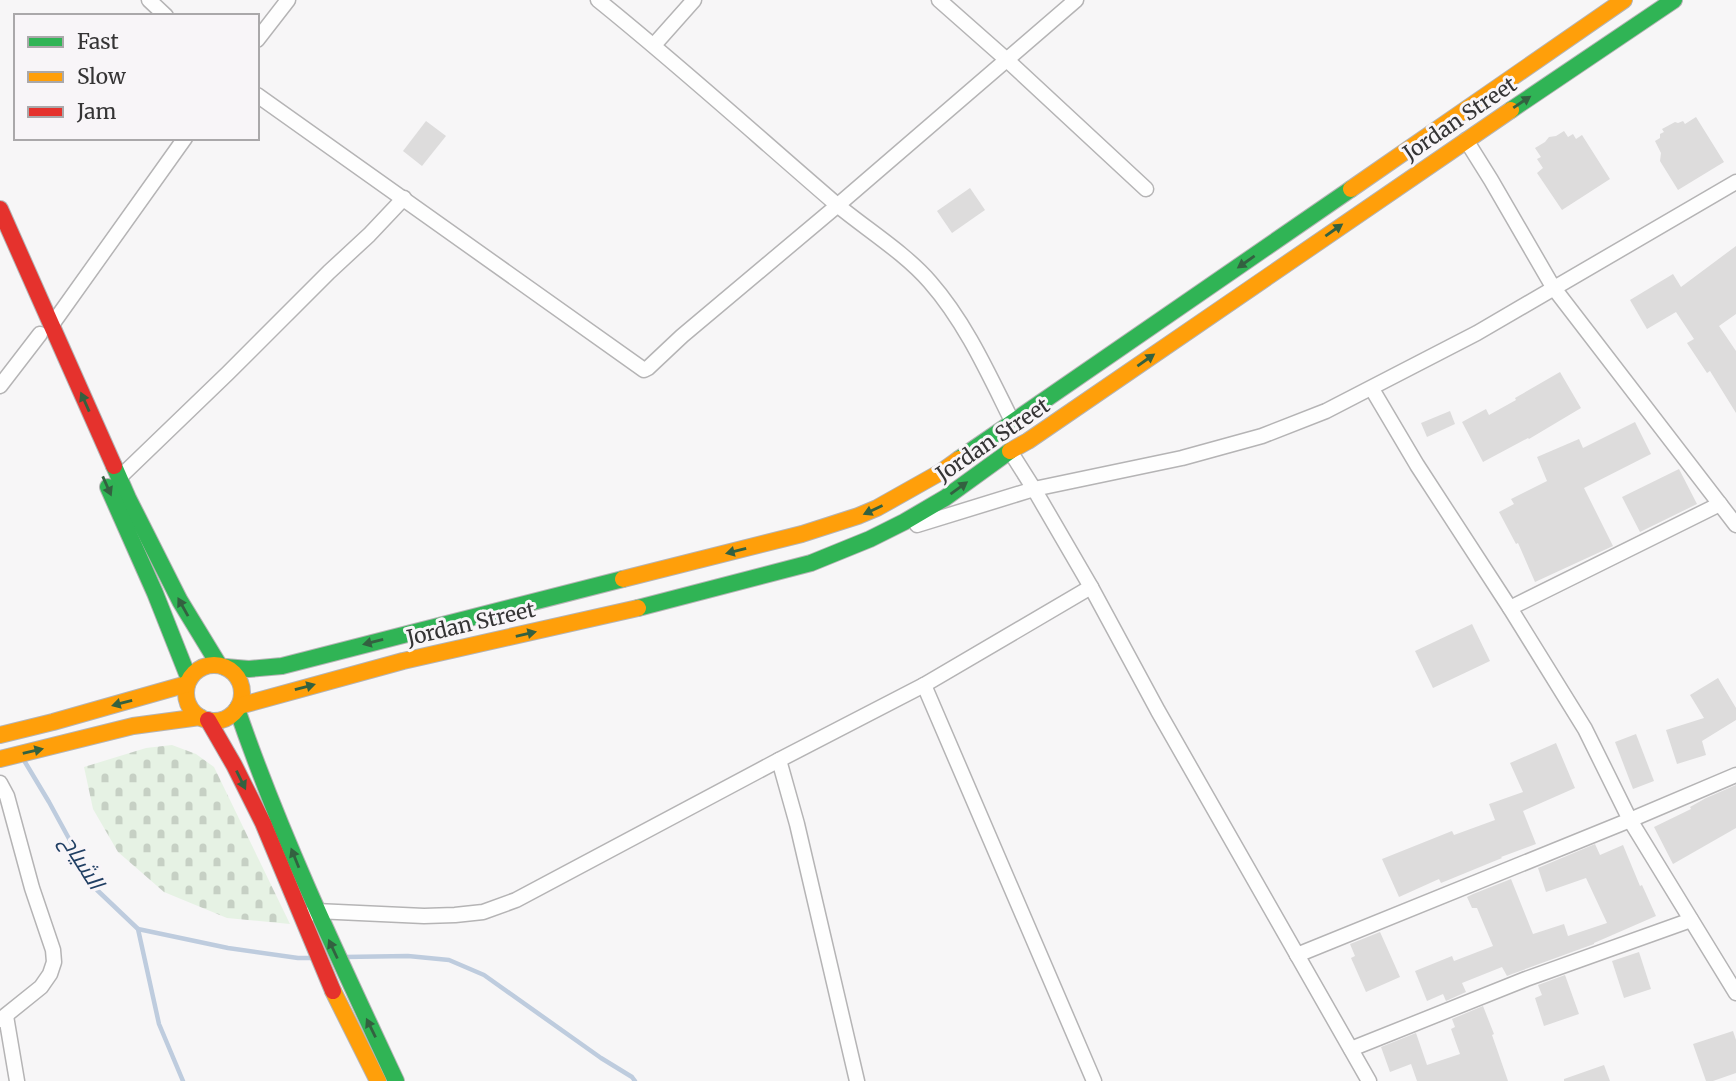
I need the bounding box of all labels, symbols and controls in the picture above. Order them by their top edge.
legend [14,14,259,140]
text: Fast [77,28,119,55]
text: Slow [77,63,126,90]
street label: Jordan Street [1397,71,1522,167]
one-way arrow [1513,95,1531,109]
text: Jam [76,98,116,125]
one-way arrow [1324,224,1344,237]
one-way arrow [1237,255,1255,269]
one-way arrow [1137,353,1156,366]
one-way arrow [79,391,90,412]
street label: Jordan Street [930,392,1055,488]
one-way arrow [102,476,113,497]
one-way arrow [950,481,968,495]
one-way arrow [863,504,883,516]
one-way arrow [725,546,747,557]
street label: Jordan Street [403,596,538,652]
one-way arrow [177,597,189,617]
one-way arrow [515,628,537,639]
one-way arrow [361,637,383,648]
one-way arrow [294,681,316,692]
one-way arrow [111,698,133,709]
one-way arrow [22,745,44,756]
one-way arrow [236,770,247,790]
water label: الشياح [53,828,113,898]
one-way arrow [289,848,300,869]
one-way arrow [328,939,339,959]
one-way arrow [366,1018,377,1038]

